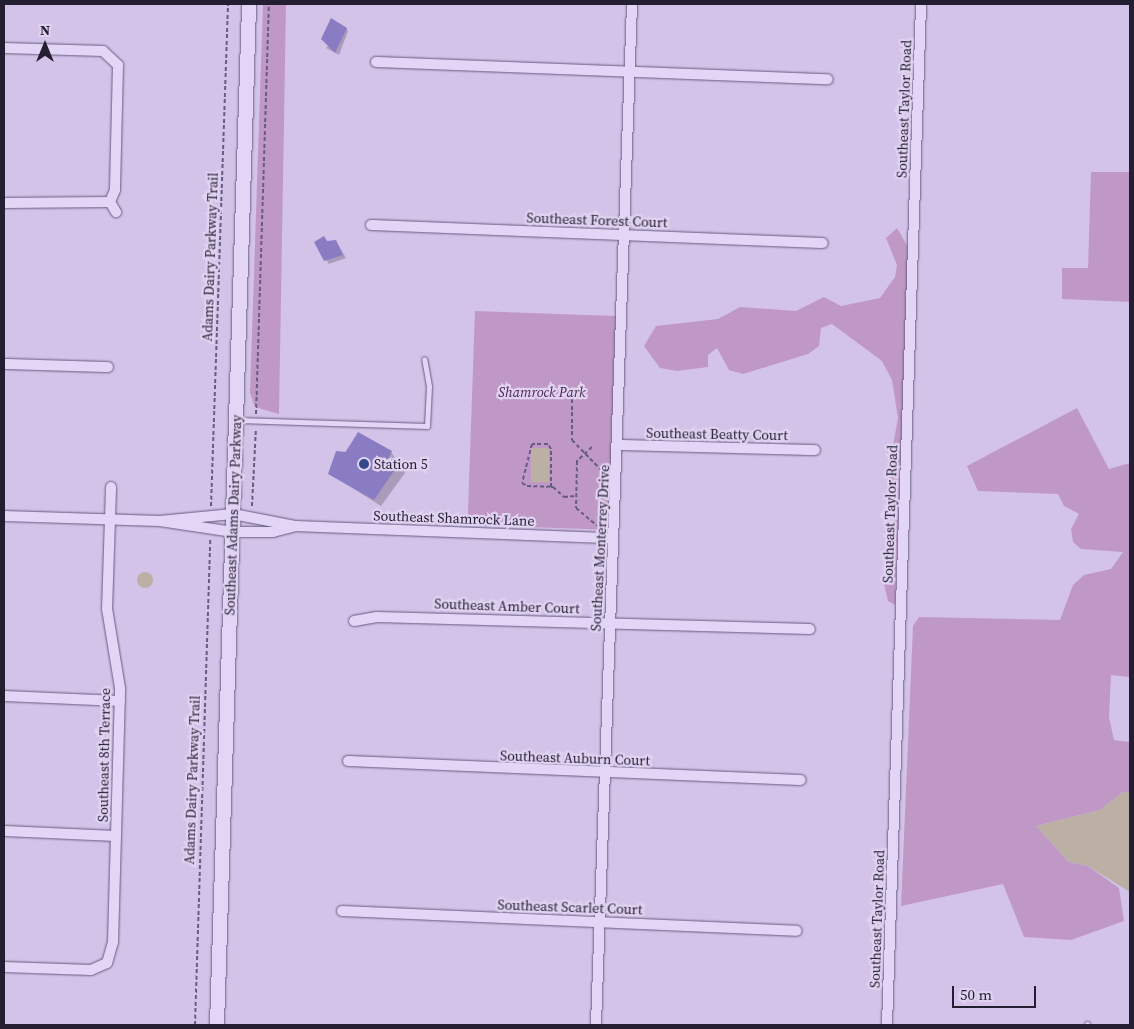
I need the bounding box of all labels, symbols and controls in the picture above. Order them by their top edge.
north arrow [20,20,70,70]
text: N [40,20,50,40]
street label: Southeast Taylor Road [893,40,915,178]
street label: Adams Dairy Parkway Trail [199,172,221,342]
street label: Southeast Forest Court [526,209,668,231]
park label: Shamrock Park [498,384,586,400]
street label: Southeast Adams Dairy Parkway [221,414,245,616]
street label: Southeast Beatty Court [646,424,788,444]
street label: Southeast Taylor Road [879,445,901,583]
place label: Station 5 [374,456,428,472]
marker: Station 5 [358,458,370,470]
street label: Southeast Monterrey Drive [587,464,613,632]
street label: Southeast Shamrock Lane [373,507,535,529]
street label: Southeast Amber Court [434,595,580,617]
street label: Southeast 8th Terrace [94,688,114,822]
street label: Adams Dairy Parkway Trail [181,695,203,865]
street label: Southeast Auburn Court [500,747,650,769]
street label: Southeast Taylor Road [866,850,888,988]
street label: Southeast Scarlet Court [497,896,643,918]
scale bar [954,976,1038,1008]
text: 50 m [960,984,992,1005]

